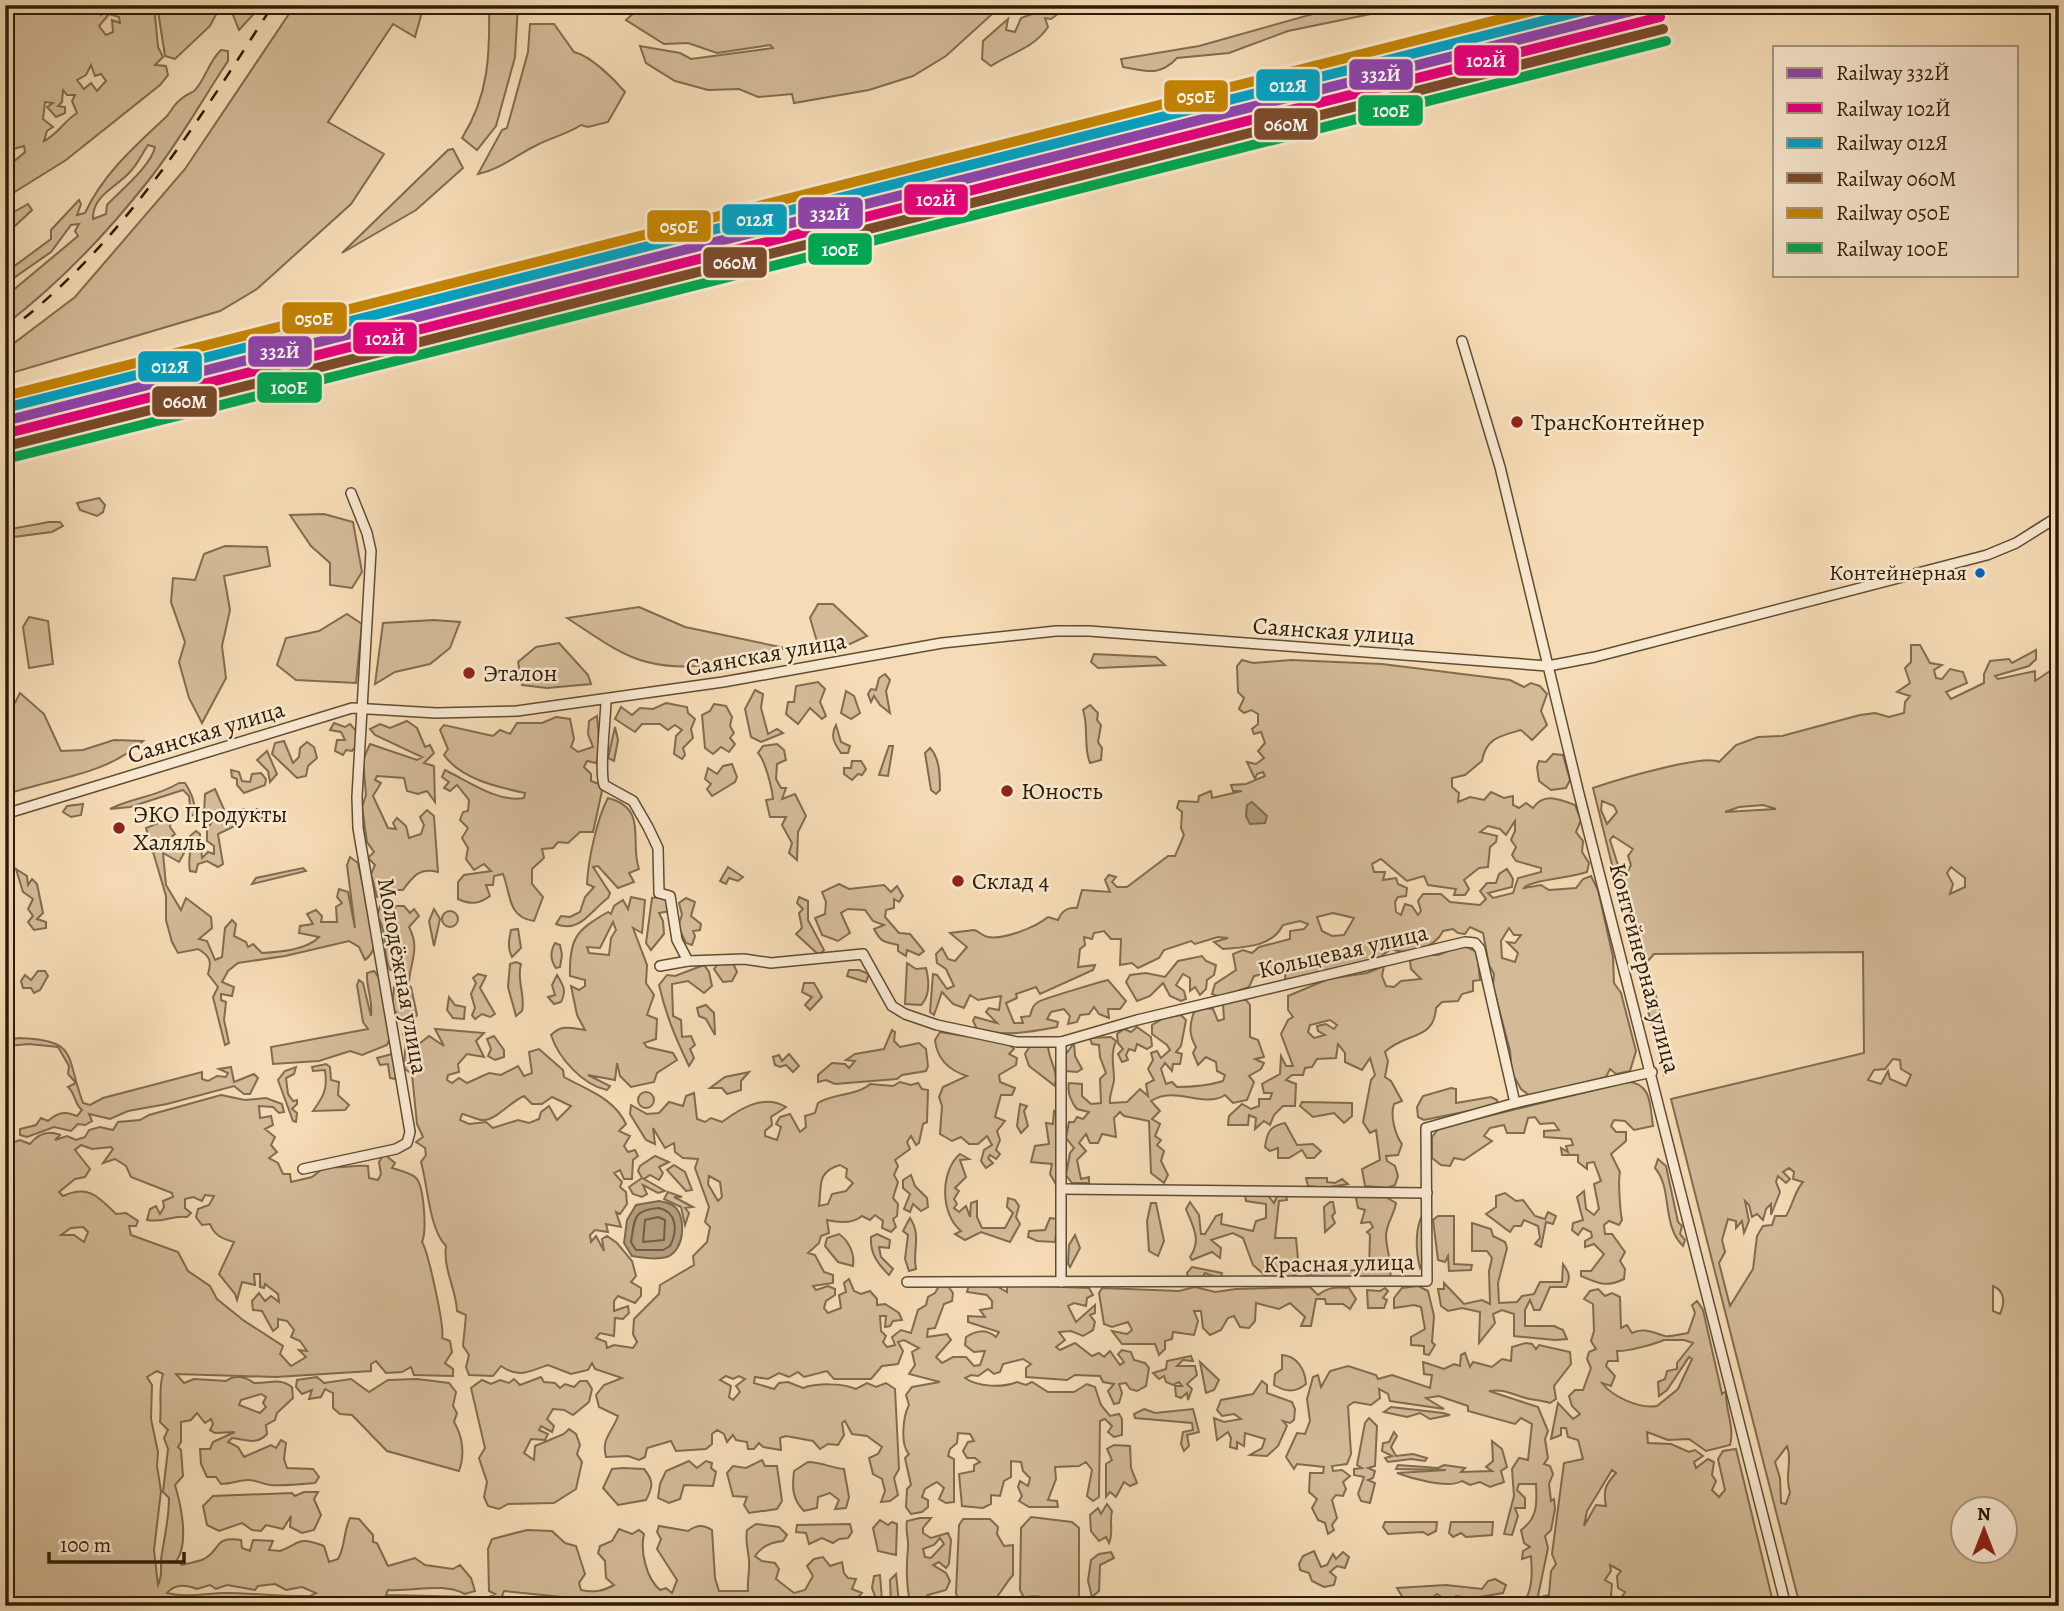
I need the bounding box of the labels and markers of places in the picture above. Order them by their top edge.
place label: ТрансКонтейнер [1531,406,1705,438]
marker: ТрансКонтейнер [1509,414,1525,430]
place label: Контейнерная [1829,558,1967,588]
marker: Контейнерная [1973,566,1987,580]
place label: Эталон [483,657,558,689]
marker: Эталон [461,665,477,681]
place label: Юность [1021,775,1103,807]
marker: Юность [999,783,1015,799]
place label: ЭКО Продукты Халяль [133,798,288,858]
marker: ЭКО Продукты Халяль [111,820,127,836]
place label: Склад 4 [972,865,1050,897]
marker: Склад 4 [950,873,966,889]

